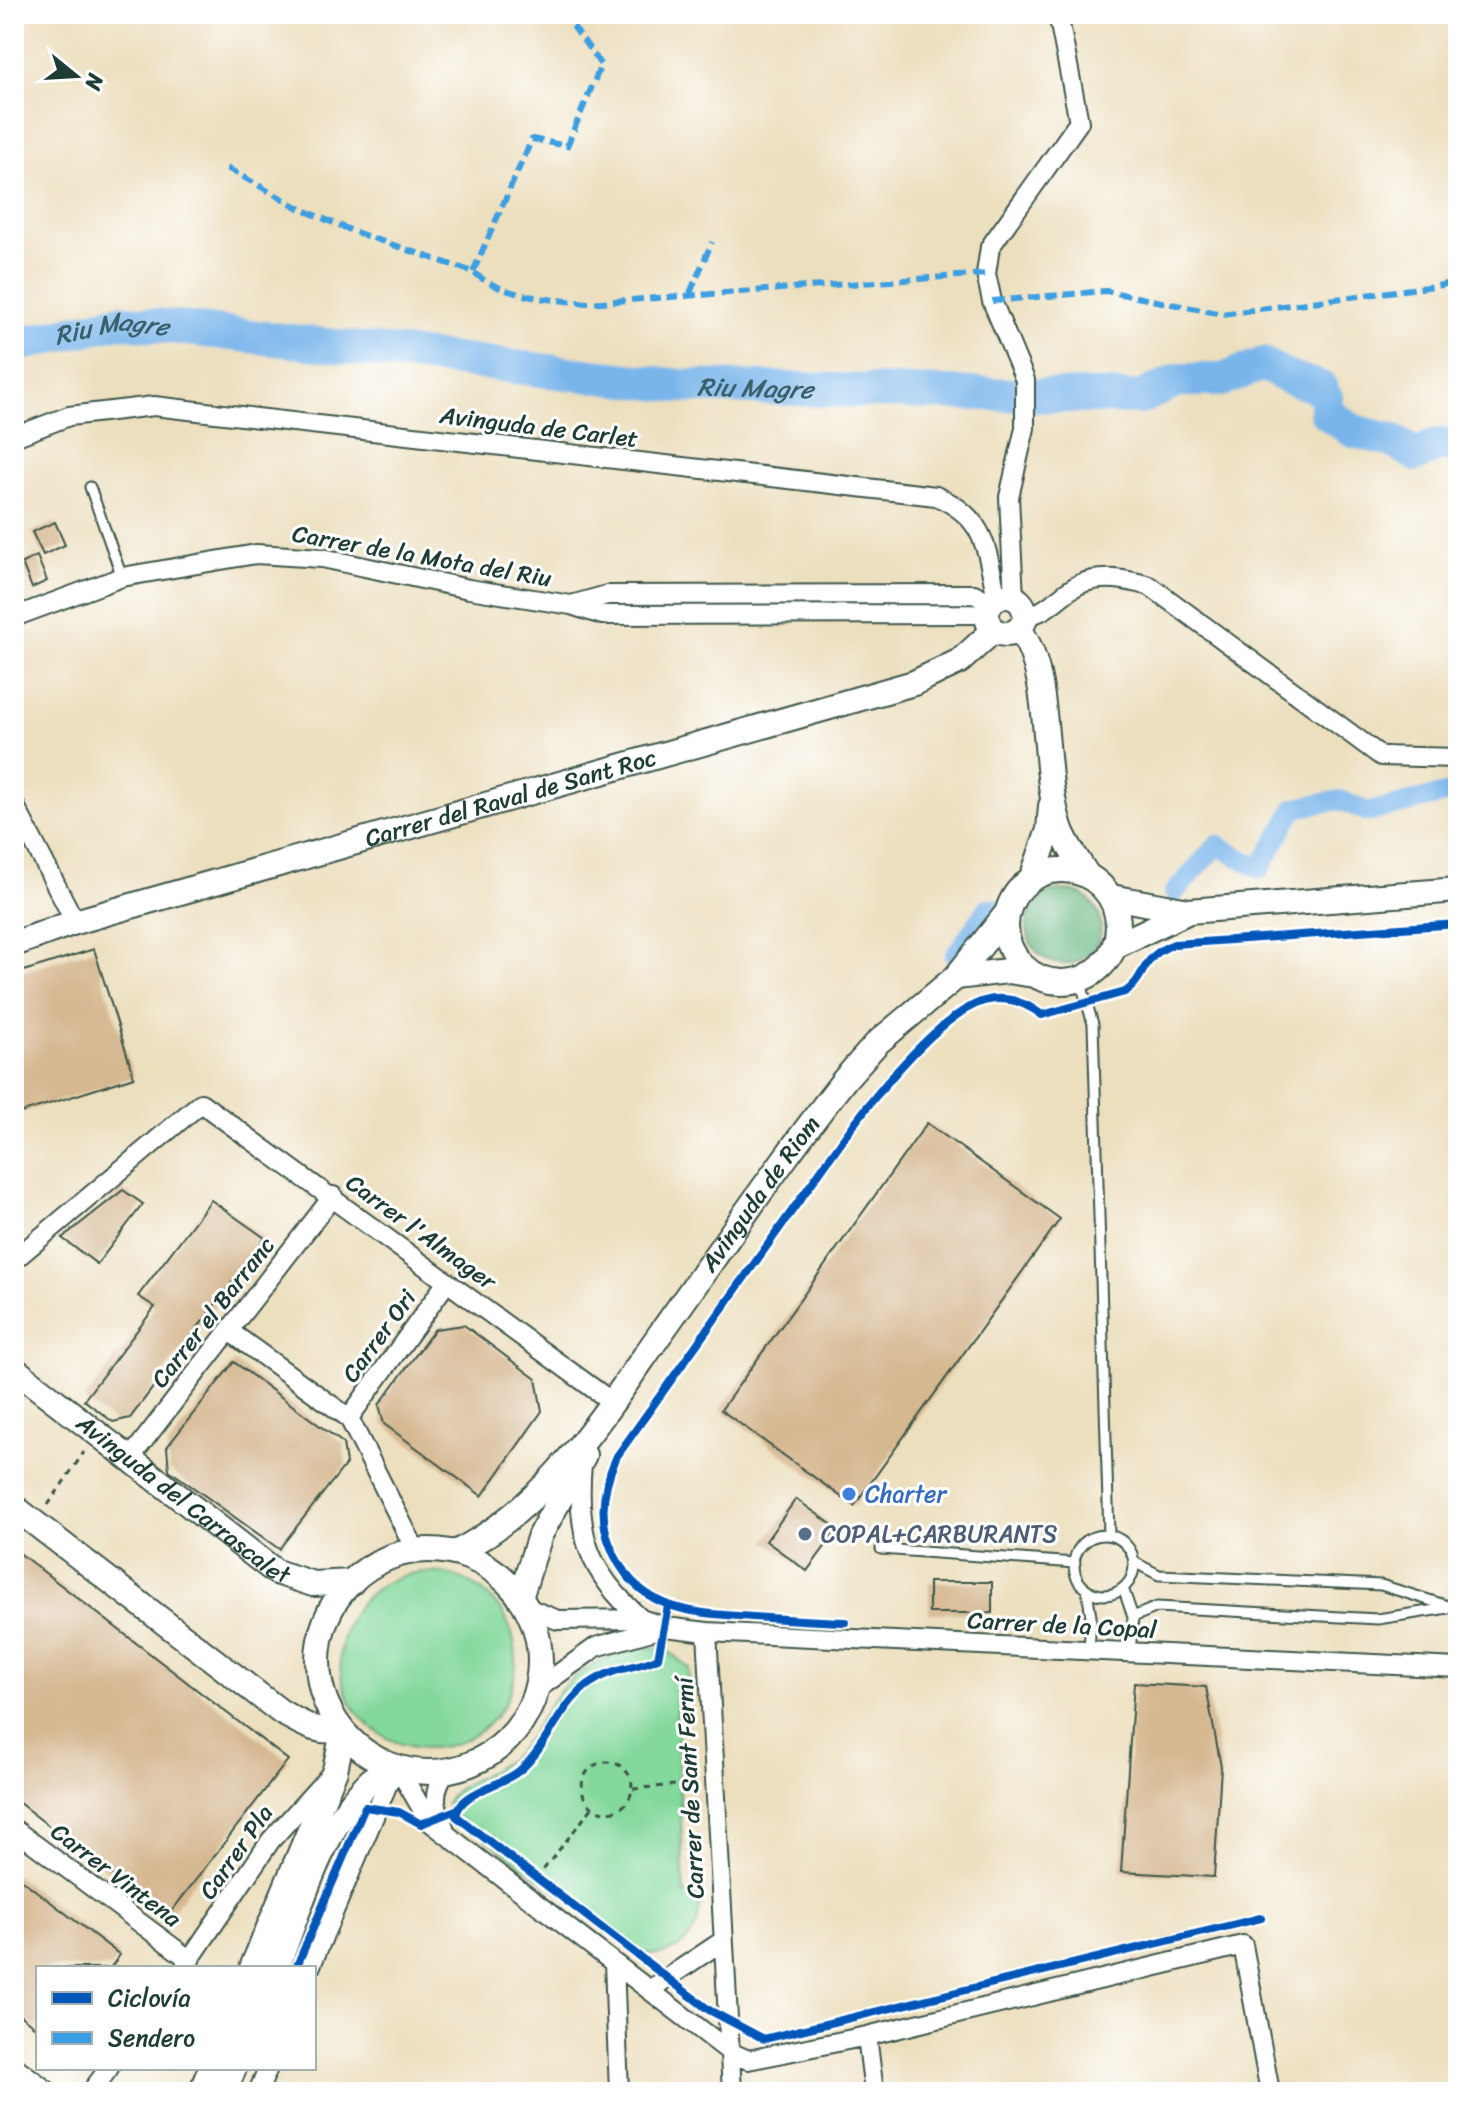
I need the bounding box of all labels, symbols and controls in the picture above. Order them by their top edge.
north arrow [36,36,116,116]
text: N [73,68,116,96]
water label: Riu Magre [49,298,174,359]
water label: Riu Magre [697,363,817,413]
street label: Avinguda de Carlet [437,394,641,460]
street label: Carrer de la Mota del Riu [289,513,555,600]
street label: Carrer del Raval de Sant Roc [360,736,662,859]
street label: Avinguda de Riom [689,1106,831,1282]
street label: Carrer l'Almager [337,1163,507,1303]
street label: Carrer el Barranc [140,1227,286,1397]
street label: Carrer Ori [331,1280,428,1392]
street label: Avinguda del Carrascalet [66,1403,297,1597]
place label: Charter [865,1473,948,1515]
marker: Charter [840,1485,858,1503]
place label: COPAL+CARBURANTS [821,1513,1057,1555]
marker: COPAL+CARBURANTS [796,1525,814,1543]
street label: Carrer de la Copal [966,1599,1159,1651]
street label: Carrer de Sant Fermí [663,1673,717,1900]
street label: Carrer Pla [188,1795,284,1909]
street label: Carrer Vintena [41,1811,191,1939]
legend [36,1966,316,2070]
text: Ciclovía [108,1977,190,2019]
text: Sendero [108,2017,195,2059]

